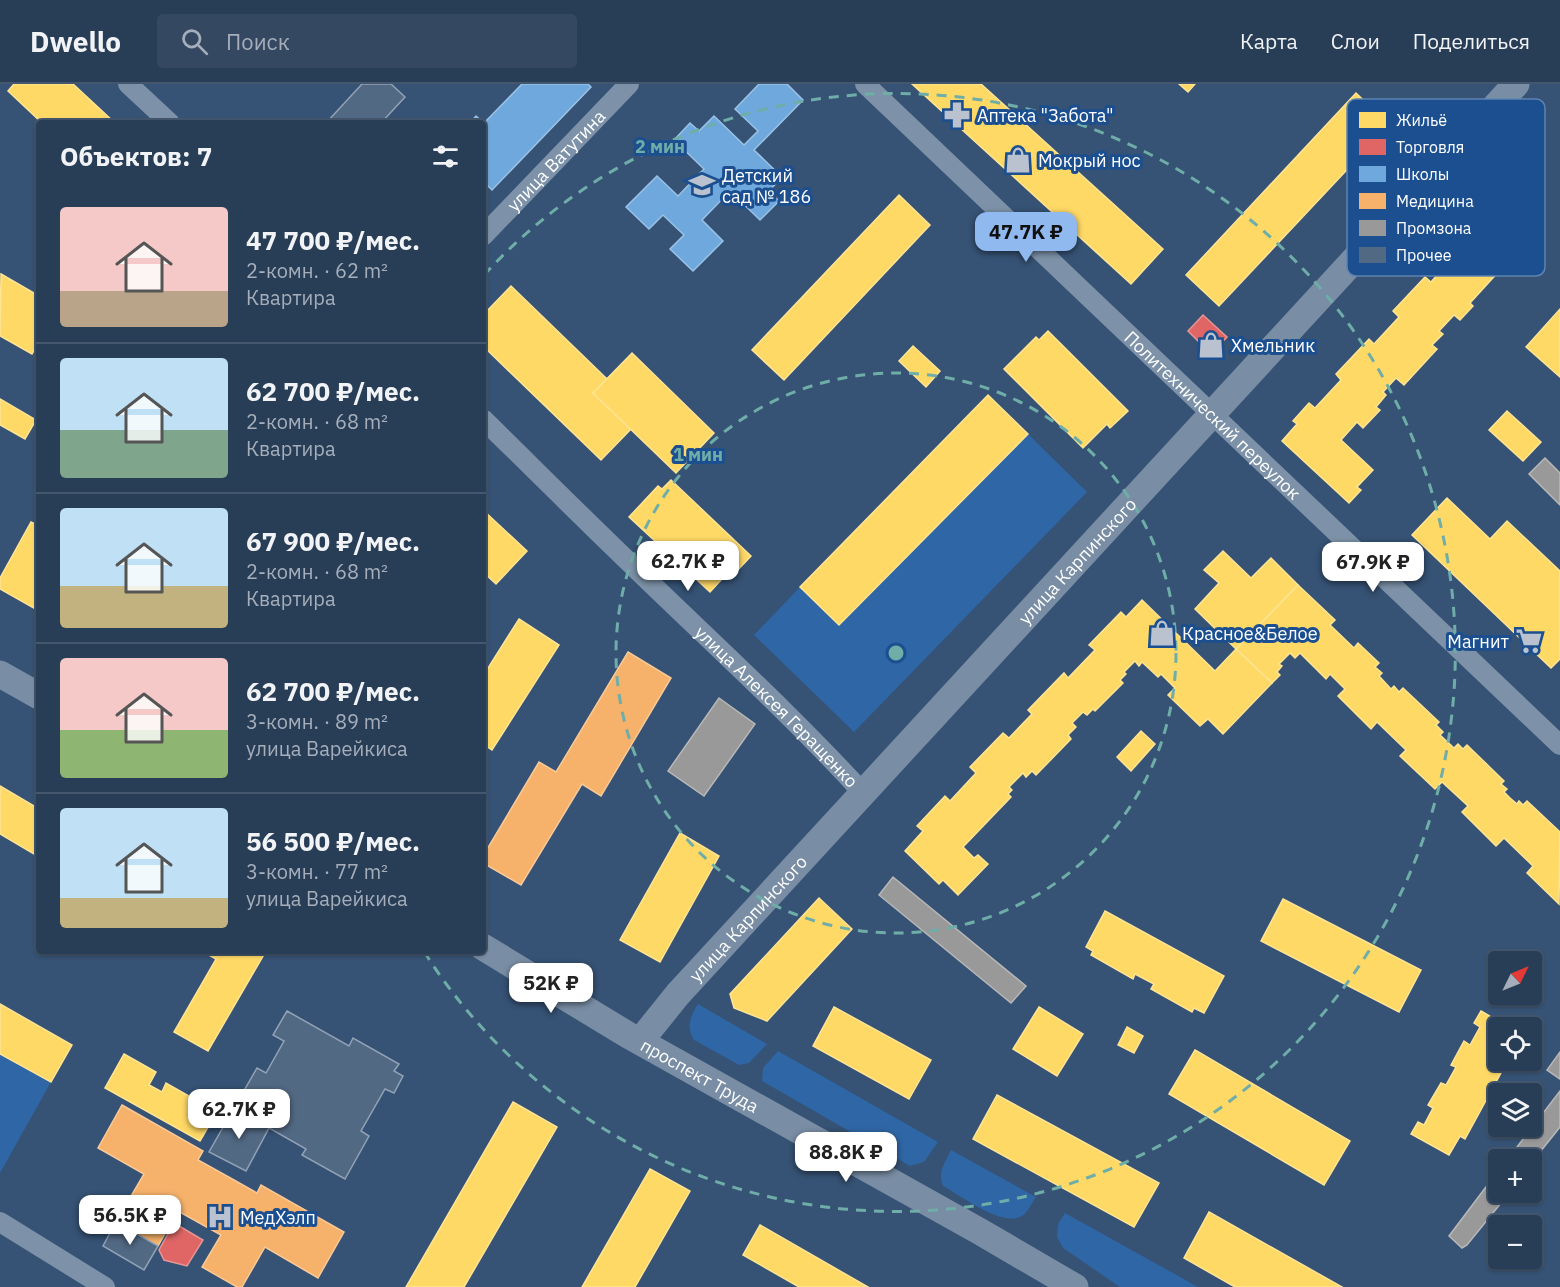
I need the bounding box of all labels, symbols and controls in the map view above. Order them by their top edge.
search box [157,14,577,68]
text: Dwello [30,23,121,60]
icon: search [178,25,211,58]
text: Поиск [226,27,290,56]
text: Карта [1240,27,1298,55]
text: Слои [1331,27,1380,55]
text: Поделиться [1413,27,1530,55]
legend [1347,99,1545,276]
pharmacy icon: Аптека "Забота" [942,100,972,130]
street label: улица Ватутина [502,104,610,216]
place label: Аптека "Забота" [977,104,1114,127]
text: Жильё [1396,110,1447,130]
text: 2 мин [635,135,685,158]
text: Торговля [1396,137,1464,157]
text: Объектов: 7 [60,139,212,173]
icon: filters [429,140,462,173]
shop icon: Мокрый нос [1003,145,1033,175]
place label: Мокрый нос [1038,149,1141,172]
place label: Детский сад № 186 [722,164,811,208]
text: Школы [1396,164,1449,184]
school or university icon: Детский сад № 186 [687,170,717,200]
text: Медицина [1396,191,1474,211]
pin: 47.7K ₽ [971,212,1081,263]
text: 47.7K ₽ [989,218,1063,245]
text: Промзона [1396,218,1472,238]
text: 47 700 ₽/мес. [246,223,420,257]
icon: home [108,231,180,303]
text: Прочее [1396,245,1452,265]
text: 2-комн. · 62 m² [246,257,388,284]
text: Квартира [246,284,336,311]
street label: Политехнический переулок [1120,326,1306,504]
shop icon: Хмельник [1196,330,1226,360]
place label: Хмельник [1231,334,1315,357]
text: 62 700 ₽/мес. [246,374,420,408]
icon: home [108,382,180,454]
text: 2-комн. · 68 m² [246,408,388,435]
text: Квартира [246,435,336,462]
text: 1 мин [673,443,723,466]
street label: улица Карпинского [1013,493,1141,629]
text: 67 900 ₽/мес. [246,524,420,558]
icon: home [108,532,180,604]
pin: 62.7K ₽ [633,541,743,592]
pin: 67.9K ₽ [1318,542,1428,593]
text: 62.7K ₽ [651,547,725,574]
text: 67.9K ₽ [1336,548,1410,575]
text: 2-комн. · 68 m² [246,558,388,585]
text: Квартира [246,585,336,612]
shop icon: Красное&Белое [1147,618,1177,648]
street label: улица Алексея Геращенко [690,620,863,792]
place label: Красное&Белое [1182,622,1318,645]
supermarket icon: Магнит [1514,626,1544,656]
place label: Магнит [1447,630,1509,653]
centre of rings [886,643,906,663]
text: 62 700 ₽/мес. [246,674,420,708]
icon: home [108,682,180,754]
text: 3-комн. · 89 m² [246,708,388,735]
text: улица Варейкиса [246,735,408,762]
text: 56 500 ₽/мес. [246,824,420,858]
icon: home [108,832,180,904]
street label: улица Карпинского [684,850,812,986]
text: 3-комн. · 77 m² [246,858,388,885]
text: улица Варейкиса [246,885,408,912]
north arrow [1488,951,1542,1005]
map controls [1488,951,1542,1269]
pin: 52K ₽ [509,963,593,1014]
text: 52K ₽ [523,969,579,996]
button: locate [1488,1017,1542,1071]
street label: проспект Труда [637,1033,763,1118]
button: layers [1488,1083,1542,1137]
pin: 62.7K ₽ [184,1089,294,1140]
text: 62.7K ₽ [202,1095,276,1122]
pin: 88.8K ₽ [791,1132,901,1183]
text: 88.8K ₽ [809,1138,883,1165]
button: + [1488,1149,1542,1203]
pin: 56.5K ₽ [75,1195,185,1246]
text: 56.5K ₽ [93,1201,167,1228]
hospital icon: МедХэлп [205,1202,235,1232]
place label: МедХэлп [240,1206,316,1229]
button: − [1488,1215,1542,1269]

